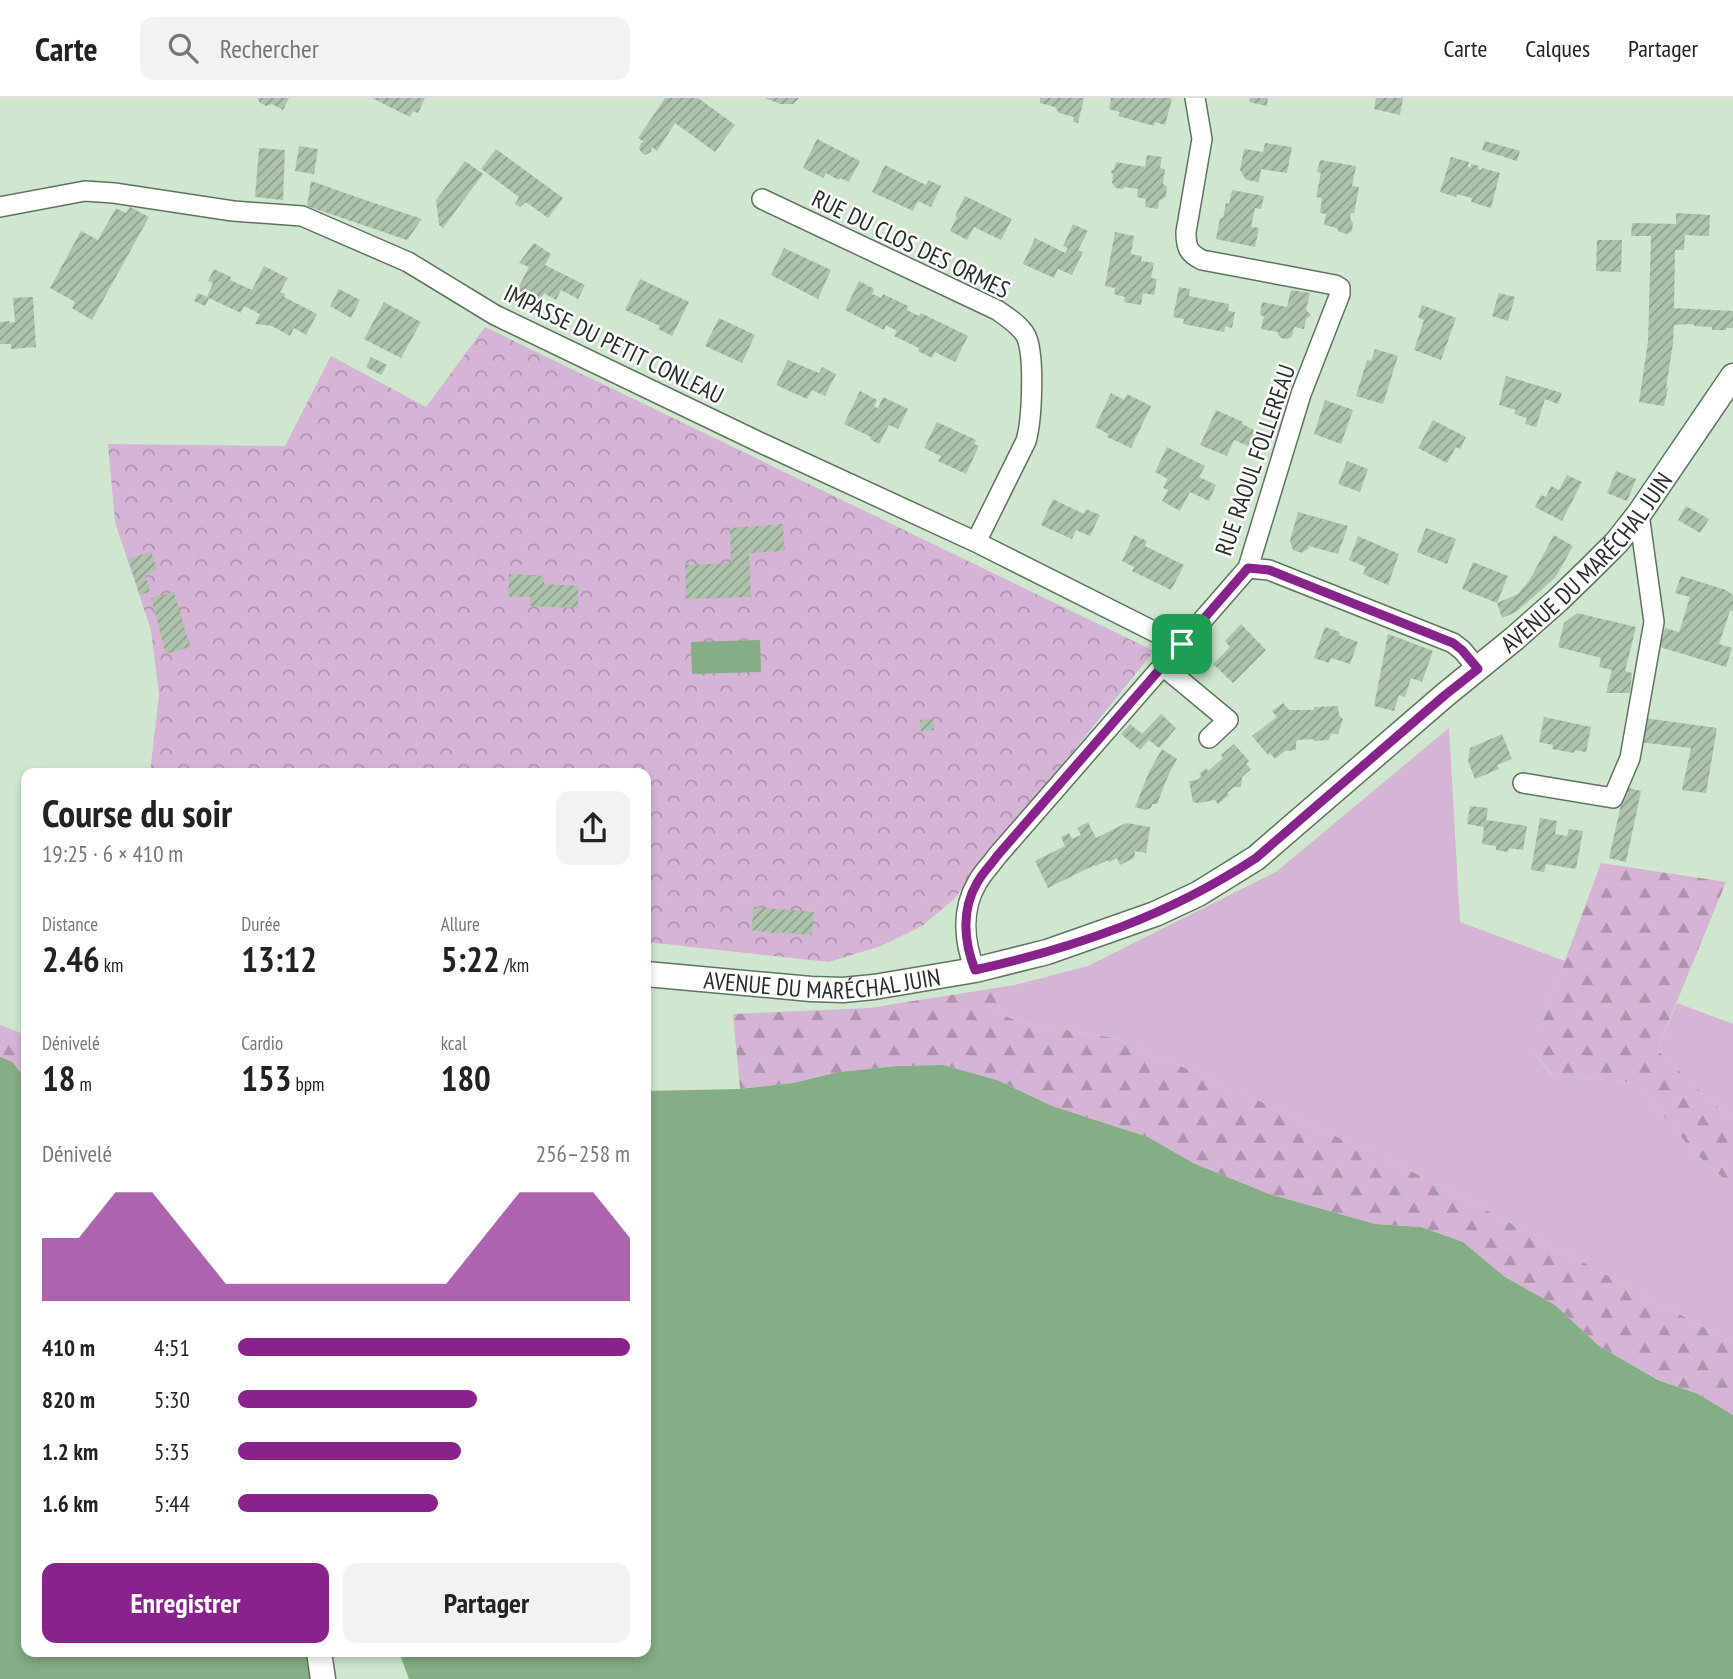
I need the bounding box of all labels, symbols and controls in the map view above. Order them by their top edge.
search box [140,17,630,80]
text: Carte [35,27,98,70]
icon: search [164,29,202,67]
text: Rechercher [220,32,319,65]
text: Carte [1444,33,1487,64]
text: Calques [1525,33,1590,64]
text: Partager [1628,33,1698,64]
street label: RUE DU CLOS DES ORMES [807,183,1015,305]
street label: IMPASSE DU PETIT CONLEAU [499,277,729,411]
street label: RUE RAOUL FOLLEREAU [1208,360,1302,560]
street label: AVENUE DU MARÉCHAL JUIN [1494,466,1679,659]
pin [1152,614,1212,674]
icon: arrive [1163,625,1201,663]
text: Course du soir [42,788,232,837]
button: share [556,791,630,865]
text: 19:25 · 6 × 410 m [42,839,183,868]
text: Distance [42,912,98,936]
text: Durée [241,912,280,936]
text: Allure [441,912,480,936]
text: 2.46 [42,936,100,982]
text: 13:12 [241,936,317,982]
text: 5:22 [441,936,500,982]
text: km [100,953,123,977]
text: /km [500,953,529,977]
street label: AVENUE DU MARÉCHAL JUIN [703,961,943,1006]
text: Dénivelé [42,1031,100,1055]
text: Cardio [241,1031,283,1055]
text: kcal [441,1031,467,1055]
text: 18 [42,1055,75,1101]
text: 153 [241,1055,292,1101]
text: 180 [441,1055,491,1101]
text: m [75,1072,92,1096]
text: bpm [292,1072,324,1096]
text: Dénivelé [42,1139,112,1168]
text: 256–258 m [536,1139,630,1168]
text: 410 m [42,1333,95,1362]
text: 4:51 [154,1333,190,1362]
text: 820 m [42,1385,95,1414]
text: 5:30 [154,1385,190,1414]
text: 1.2 km [42,1437,98,1466]
text: 5:35 [154,1437,190,1466]
text: 1.6 km [42,1489,98,1518]
text: 5:44 [154,1489,190,1518]
button: Enregistrer [42,1563,329,1643]
button: Partager [343,1563,630,1643]

